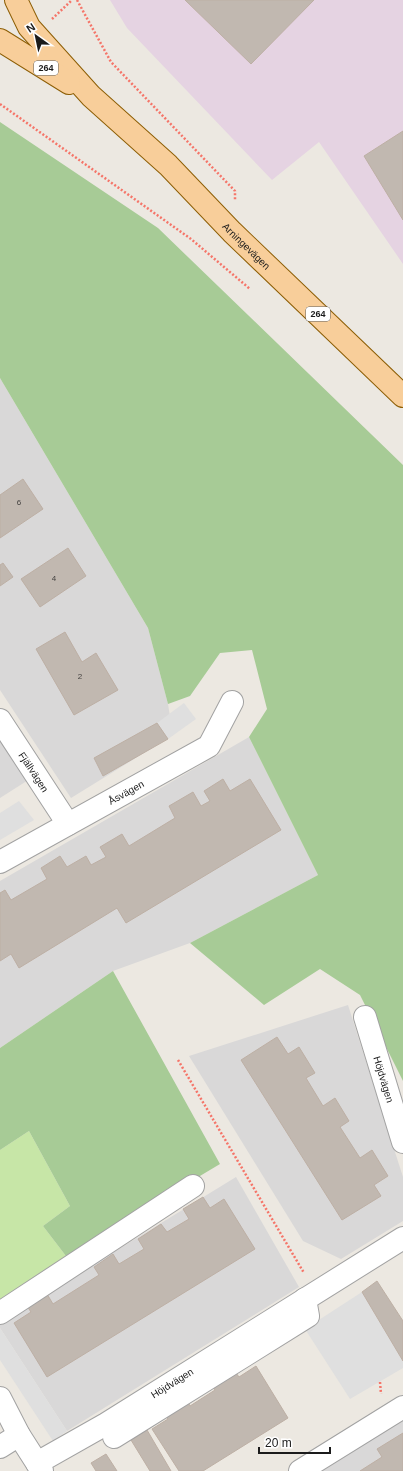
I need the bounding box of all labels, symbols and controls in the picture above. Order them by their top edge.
north arrow [16,16,56,56]
text: N [24,20,37,35]
road number: 264 [34,61,58,75]
street label: Arningevägen [221,220,273,271]
road number: 264 [306,307,330,321]
house number: 6 [17,498,22,507]
house number: 4 [52,574,57,583]
house number: 2 [78,672,83,681]
street label: Fjällvägen [17,750,51,794]
street label: Åsvägen [106,778,146,806]
street label: Höjdvägen [372,1055,396,1104]
street label: Höjdvägen [149,1365,195,1400]
scale bar [259,1429,330,1455]
text: 20 m [265,1436,292,1450]

